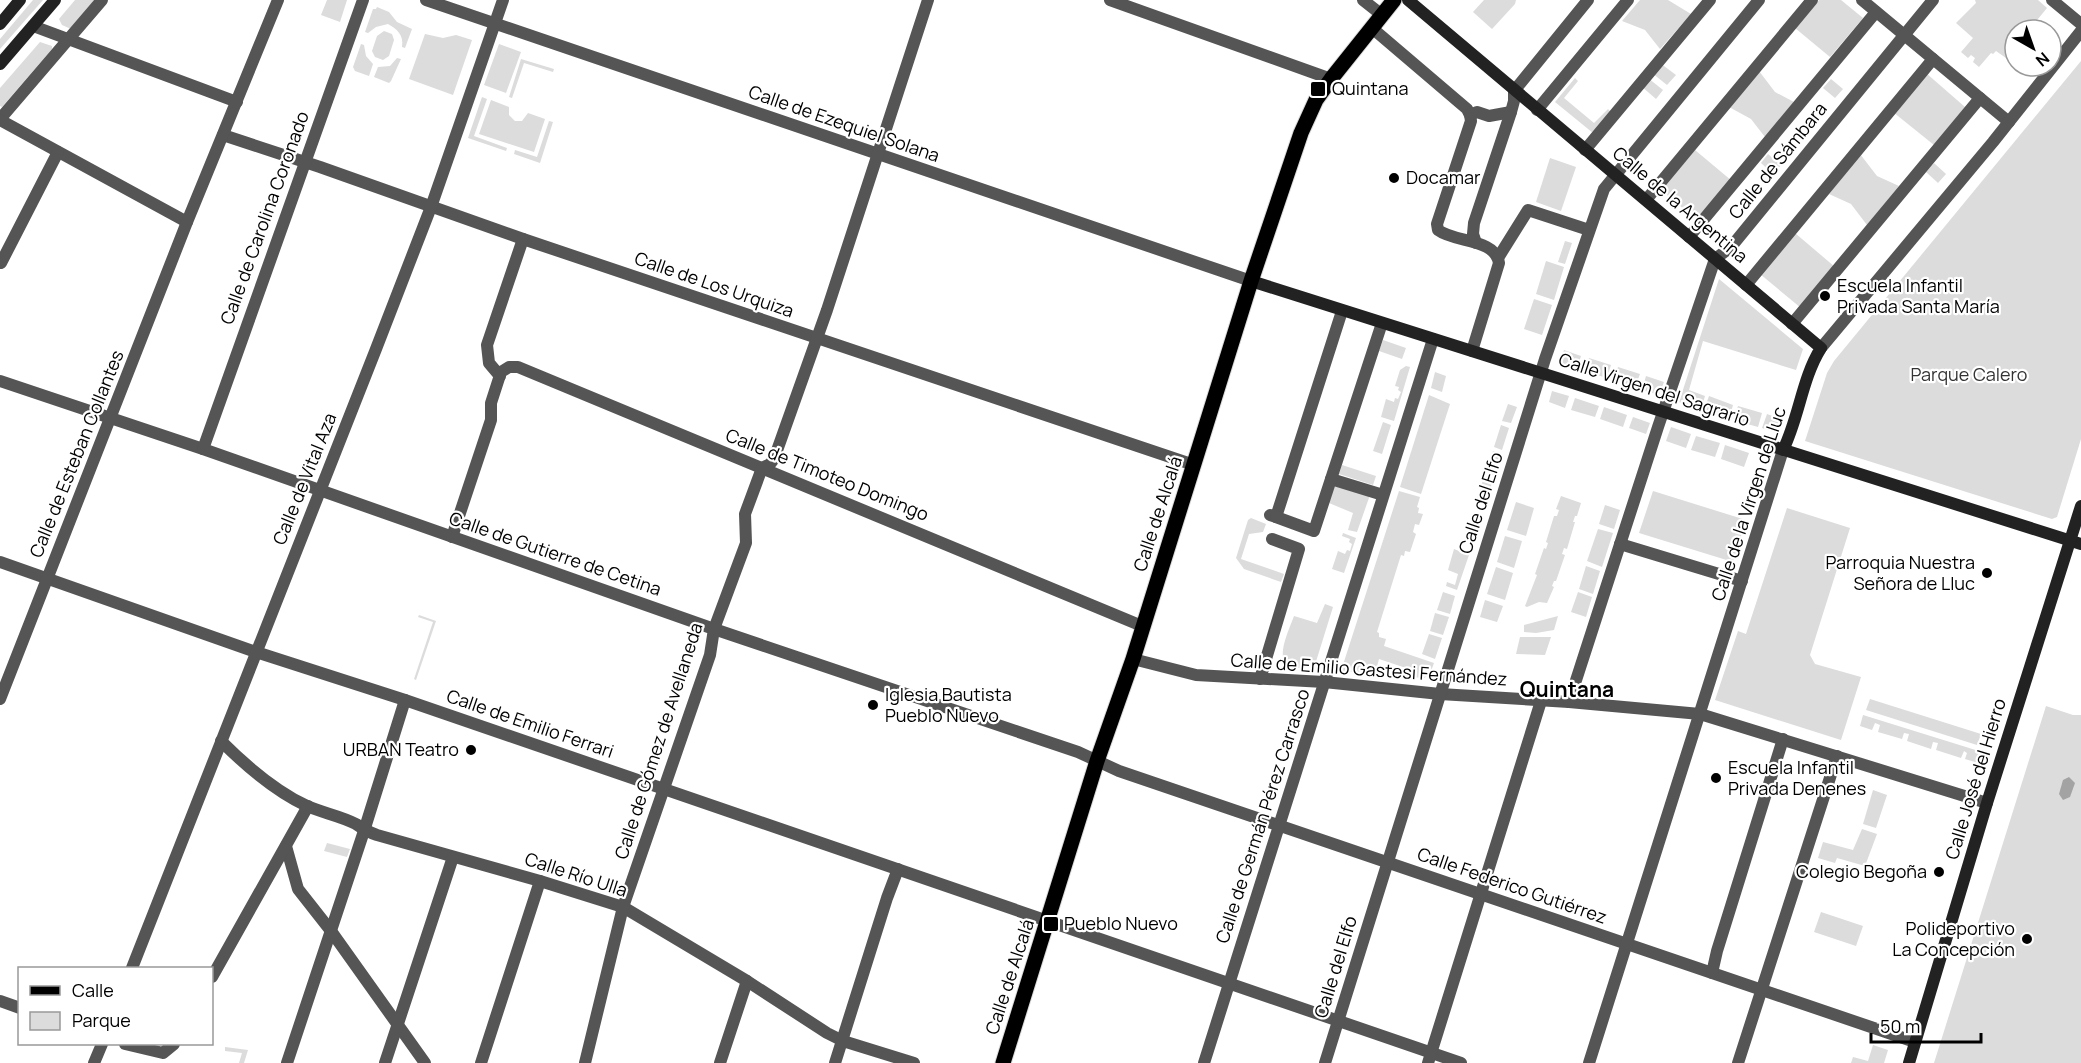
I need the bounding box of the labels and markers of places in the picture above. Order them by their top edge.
place label: Quintana [1332,76,1409,100]
marker: Quintana [1309,80,1327,98]
place label: Docamar [1406,165,1481,189]
marker: Docamar [1387,171,1401,185]
place label: Escuela Infantil Privada Santa María [1837,273,2000,318]
marker: Escuela Infantil Privada Santa María [1818,289,1832,303]
place label: Parroquia Nuestra Señora de Lluc [1826,550,1975,595]
marker: Parroquia Nuestra Señora de Lluc [1980,566,1994,580]
place label: Iglesia Bautista Pueblo Nuevo [885,682,1012,727]
marker: Iglesia Bautista Pueblo Nuevo [866,698,880,712]
place label: URBAN Teatro [343,737,459,761]
marker: URBAN Teatro [464,743,478,757]
place label: Escuela Infantil Privada Denenes [1728,755,1866,800]
marker: Escuela Infantil Privada Denenes [1709,771,1723,785]
place label: Colegio Begoña [1796,859,1927,883]
marker: Colegio Begoña [1932,865,1946,879]
place label: Pueblo Nuevo [1064,911,1178,935]
marker: Pueblo Nuevo [1042,915,1060,933]
place label: Polideportivo La Concepción [1892,916,2015,961]
marker: Polideportivo La Concepción [2020,932,2034,946]

